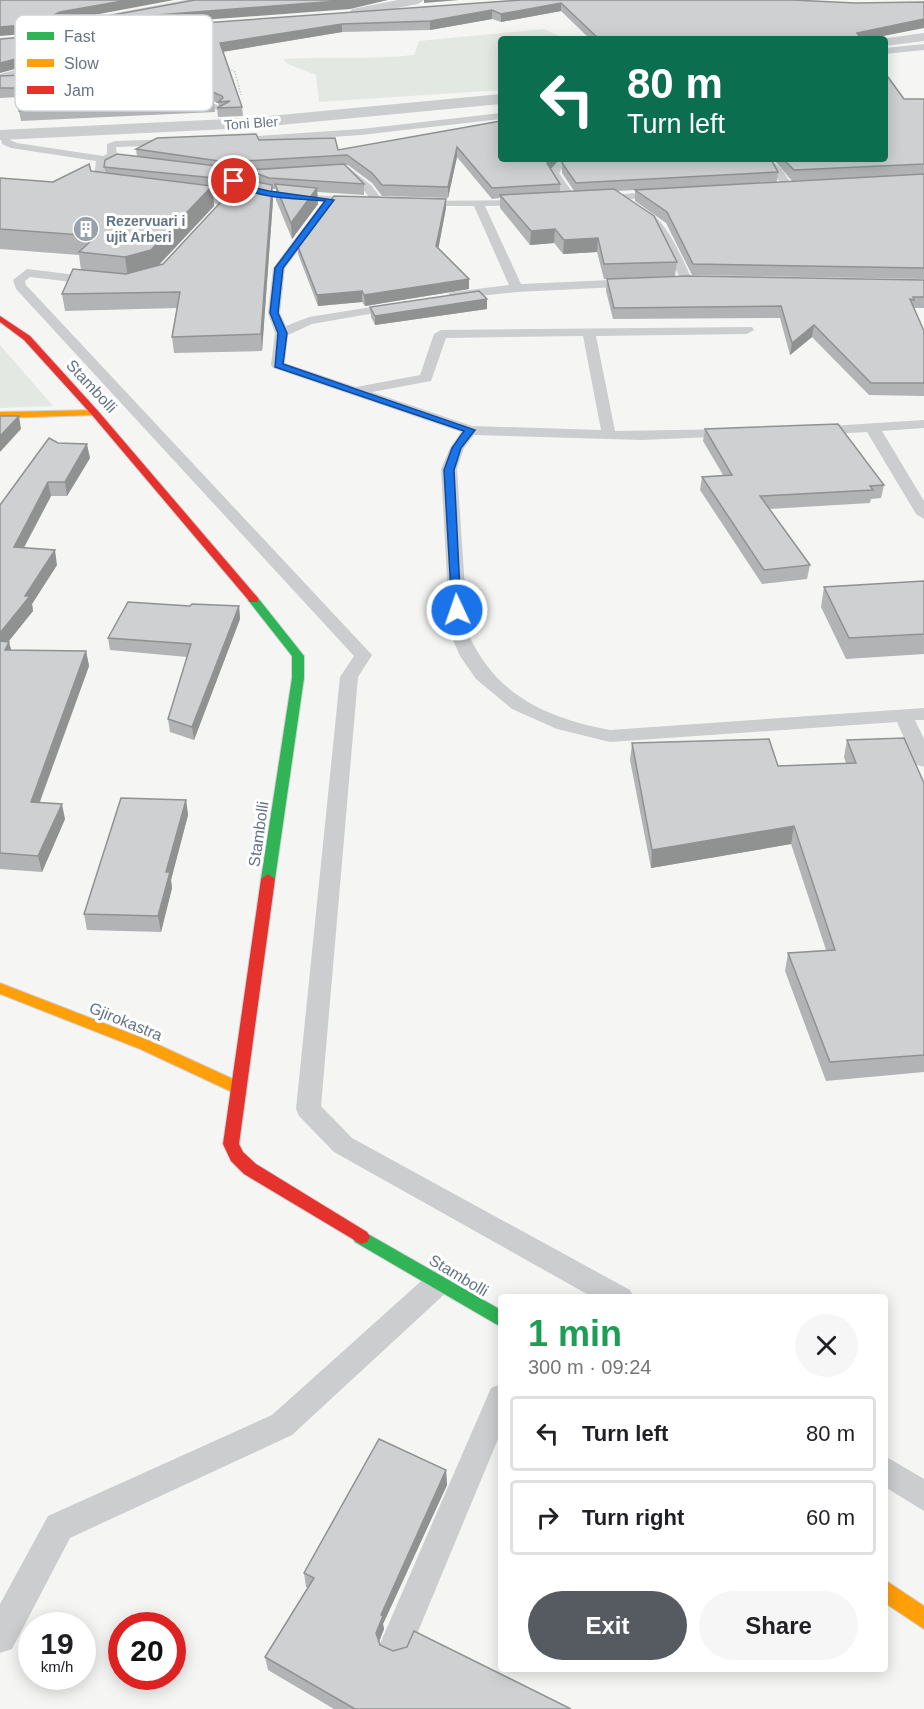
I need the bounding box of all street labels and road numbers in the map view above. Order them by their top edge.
street label: Toni Bler [223,113,279,133]
street label: Stambolli [63,356,120,416]
street label: Stambolli [245,800,271,868]
street label: Gjirokastra [87,999,165,1044]
street label: Stambolli [426,1251,491,1300]

